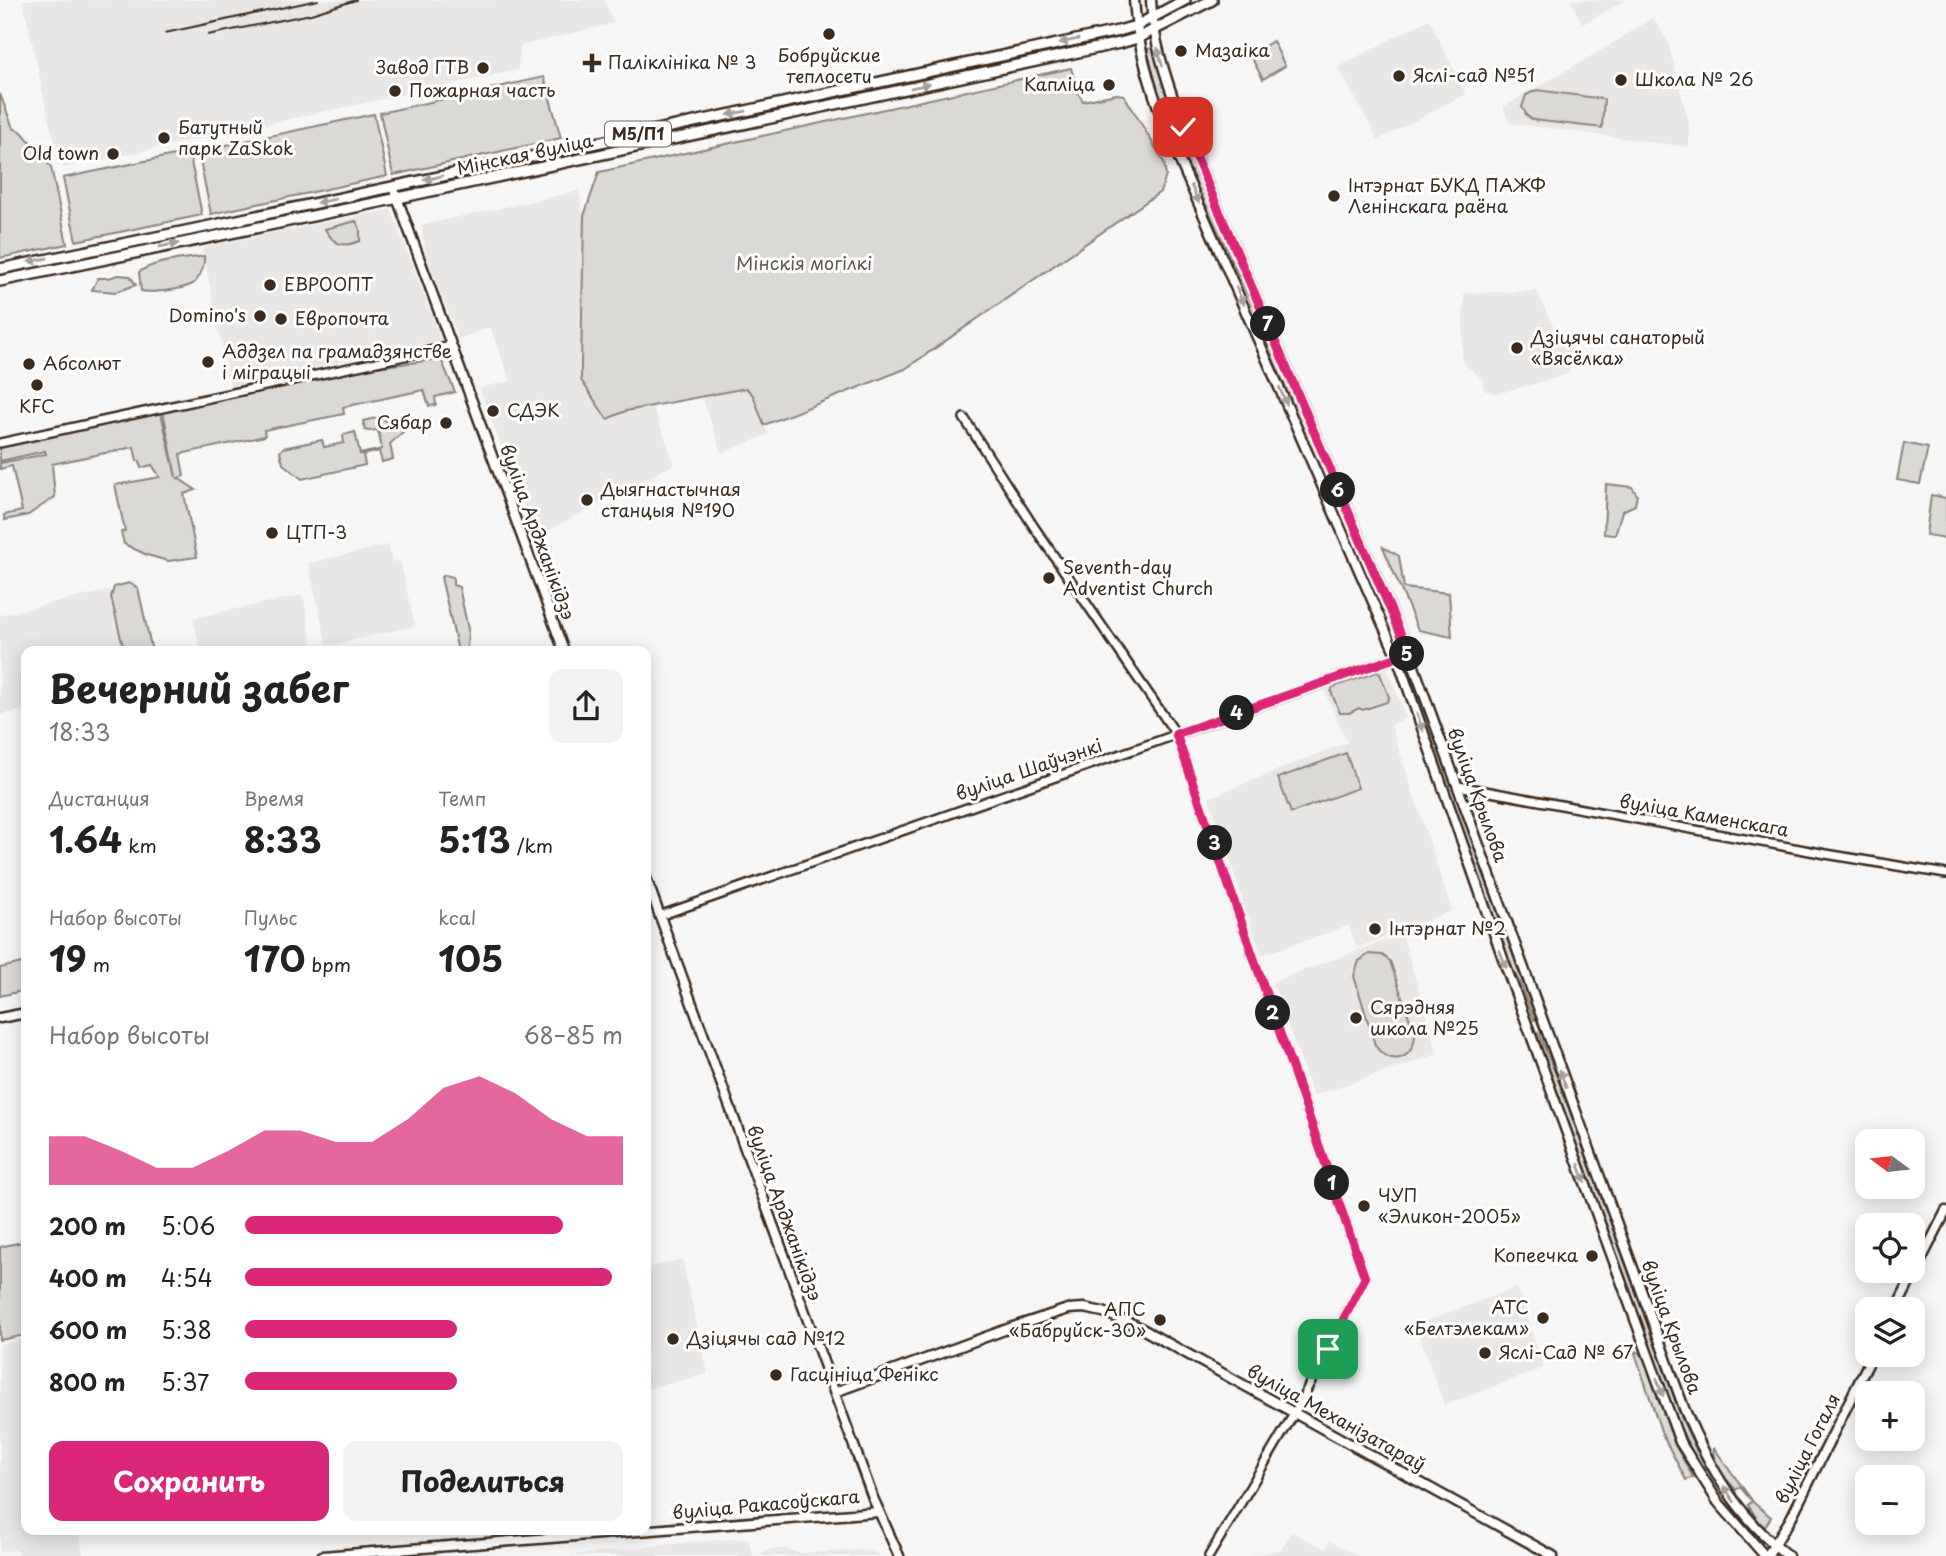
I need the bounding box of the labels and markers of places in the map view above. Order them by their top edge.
marker: Бобруйские теплосети [821,26,837,42]
place label: Мазаіка [1195,36,1270,63]
place label: Бобруйские теплосети [778,41,880,89]
marker: Мазаіка [1173,43,1189,59]
place label: Паліклініка № 3 [608,48,756,75]
place label: Завод ГТВ [376,53,469,80]
marker: Паліклініка № 3 [582,53,602,73]
marker: Завод ГТВ [475,60,491,76]
place label: Яслі-сад №51 [1413,61,1535,88]
place label: Школа № 26 [1635,65,1753,92]
marker: Яслі-сад №51 [1391,68,1407,84]
place label: Капліца [1024,70,1095,97]
marker: Школа № 26 [1613,72,1629,88]
place label: Пожарная часть [409,76,555,103]
marker: Капліца [1101,77,1117,93]
marker: Пожарная часть [387,83,403,99]
pin [1153,97,1213,157]
place label: Батутный парк ZaSkok [178,113,293,161]
marker: Батутный парк ZaSkok [156,130,172,146]
place label: Old town [23,139,99,166]
marker: Old town [105,146,121,162]
place label: Інтэрнат БУКД ПАЖФ Ленінскага раёна [1348,171,1546,219]
marker: Інтэрнат БУКД ПАЖФ Ленінскага раёна [1326,188,1342,204]
place label: ЕВРООПТ [284,270,374,297]
marker: ЕВРООПТ [262,277,278,293]
place label: Domino's [169,301,246,328]
place label: Европочта [295,304,390,331]
pin: 7 [1250,306,1286,342]
marker: Domino's [252,308,268,324]
marker: Европочта [273,311,289,327]
place label: Дзіцячы санаторый «Вясёлка» [1530,323,1705,371]
place label: Аддзел па грамадзянстве і міграцыі [222,337,452,385]
marker: Дзіцячы санаторый «Вясёлка» [1509,340,1525,356]
place label: Абсолют [43,349,121,376]
marker: Аддзел па грамадзянстве і міграцыі [200,354,216,370]
marker: Абсолют [21,356,37,372]
marker: KFC [29,377,45,393]
place label: KFC [19,392,55,419]
place label: СДЭК [507,396,560,423]
marker: СДЭК [485,403,501,419]
place label: Сябар [377,408,432,435]
marker: Сябар [438,415,454,431]
pin: 6 [1320,472,1356,508]
place label: Дыягнастычная станцыя №190 [600,475,741,523]
marker: Дыягнастычная станцыя №190 [579,492,595,508]
place label: ЦТП-3 [286,518,347,545]
marker: ЦТП-3 [264,525,280,541]
place label: Seventh-day Adventist Church [1063,553,1213,601]
marker: Seventh-day Adventist Church [1041,570,1057,586]
pin: 5 [1390,636,1424,672]
pin: 4 [1220,696,1254,730]
pin: 3 [1198,826,1232,860]
place label: Інтэрнат №2 [1389,914,1506,941]
marker: Інтэрнат №2 [1367,921,1383,937]
place label: Сярэдняя школа №25 [1370,993,1479,1041]
pin: 2 [1256,996,1290,1030]
marker: Сярэдняя школа №25 [1348,1010,1364,1026]
pin: 1 [1314,1166,1350,1200]
place label: ЧУП «Эликон-2005» [1378,1181,1521,1229]
marker: ЧУП «Эликон-2005» [1356,1198,1372,1214]
place label: Копеечка [1494,1241,1579,1268]
marker: Копеечка [1584,1248,1600,1264]
place label: АТС «Белтэлекам» [1404,1293,1529,1341]
place label: АПС «Бабруйск-30» [1009,1295,1146,1343]
marker: АТС «Белтэлекам» [1535,1310,1551,1326]
marker: АПС «Бабруйск-30» [1152,1312,1168,1328]
pin [1298,1319,1358,1379]
place label: Дзіцячы сад №12 [686,1324,846,1351]
marker: Дзіцячы сад №12 [665,1331,681,1347]
place label: Яслі-Сад № 67 [1499,1338,1633,1365]
marker: Яслі-Сад № 67 [1477,1345,1493,1361]
place label: Гасцініца Фенікс [790,1360,939,1387]
marker: Гасцініца Фенікс [768,1367,784,1383]

